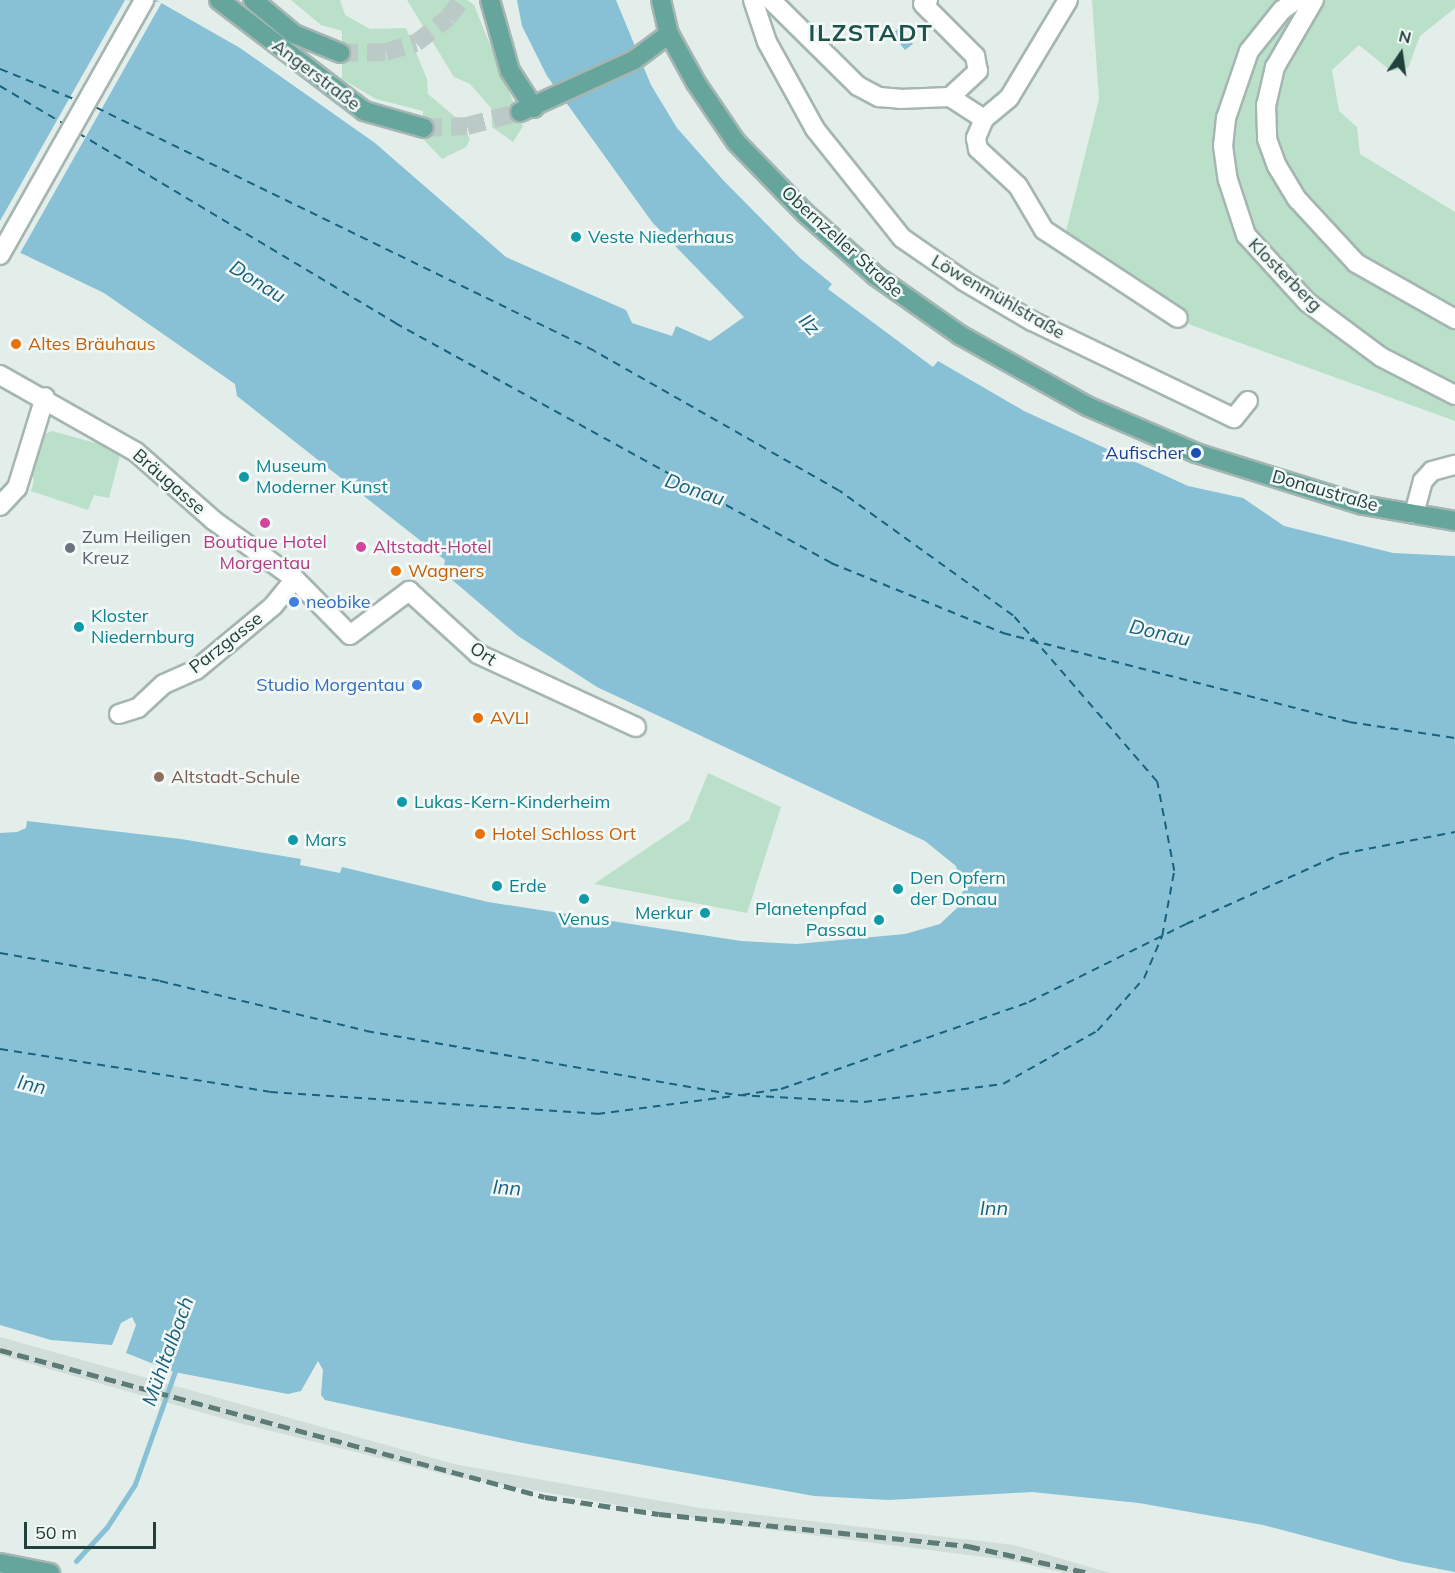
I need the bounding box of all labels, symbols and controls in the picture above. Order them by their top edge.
district label: ILZSTADT [809,19,933,47]
north arrow [1371,24,1431,84]
text: N [1397,25,1413,48]
street label: Angerstraße [268,35,364,115]
street label: Obernzeller Straße [777,182,907,302]
place label: Veste Niederhaus [588,226,734,248]
marker: Veste Niederhaus [569,230,583,244]
street label: Klosterberg [1244,234,1326,316]
street label: Löwenmühlstraße [928,250,1068,344]
water label: Donau [226,254,290,308]
water label: Ilz [794,308,826,340]
place label: Altes Bräuhaus [28,333,156,355]
marker: Altes Bräuhaus [9,337,23,351]
place label: Aufischer [1105,442,1184,464]
street label: Bräugasse [128,445,210,519]
marker: Aufischer [1189,446,1203,460]
place label: Museum Moderner Kunst [256,456,388,498]
street label: Donaustraße [1270,466,1380,516]
water label: Donau [662,468,728,510]
marker: Museum Moderner Kunst [237,470,251,484]
marker: Boutique Hotel Morgentau [258,516,272,530]
place label: Zum Heiligen Kreuz [82,527,191,570]
place label: Boutique Hotel Morgentau [203,532,327,574]
place label: Altstadt-Hotel [373,536,492,558]
marker: Altstadt-Hotel [354,540,368,554]
marker: Zum Heiligen Kreuz [63,541,77,555]
place label: Wagners [408,560,484,582]
marker: Wagners [389,564,403,578]
place label: neobike [306,591,371,613]
marker: neobike [287,595,301,609]
place label: Kloster Niedernburg [91,606,195,648]
street label: Parzgasse [185,608,267,678]
water label: Donau [1127,613,1193,651]
marker: Kloster Niedernburg [72,620,86,634]
street label: Ort [466,638,500,670]
place label: Studio Morgentau [256,674,405,696]
marker: Studio Morgentau [410,678,424,692]
place label: AVLI [490,707,529,729]
marker: AVLI [471,711,485,725]
place label: Altstadt-Schule [171,766,300,788]
marker: Altstadt-Schule [152,770,166,784]
place label: Lukas-Kern-Kinderheim [414,791,610,813]
marker: Lukas-Kern-Kinderheim [395,795,409,809]
place label: Hotel Schloss Ort [492,823,636,845]
marker: Hotel Schloss Ort [473,827,487,841]
place label: Mars [305,829,347,851]
marker: Mars [286,833,300,847]
place label: Den Opfern der Donau [910,868,1006,910]
place label: Erde [509,875,547,897]
marker: Erde [490,879,504,893]
marker: Den Opfern der Donau [891,882,905,896]
marker: Venus [577,892,591,906]
place label: Planetenpfad Passau [755,899,867,942]
place label: Merkur [635,902,693,924]
marker: Merkur [698,906,712,920]
place label: Venus [558,908,610,930]
marker: Planetenpfad Passau [872,913,886,927]
water label: Inn [15,1069,49,1099]
water label: Inn [492,1174,522,1200]
water label: Inn [980,1195,1008,1219]
water label: Mühltalbach [136,1293,198,1409]
scale bar [27,1510,159,1548]
text: 50 m [35,1521,77,1544]

